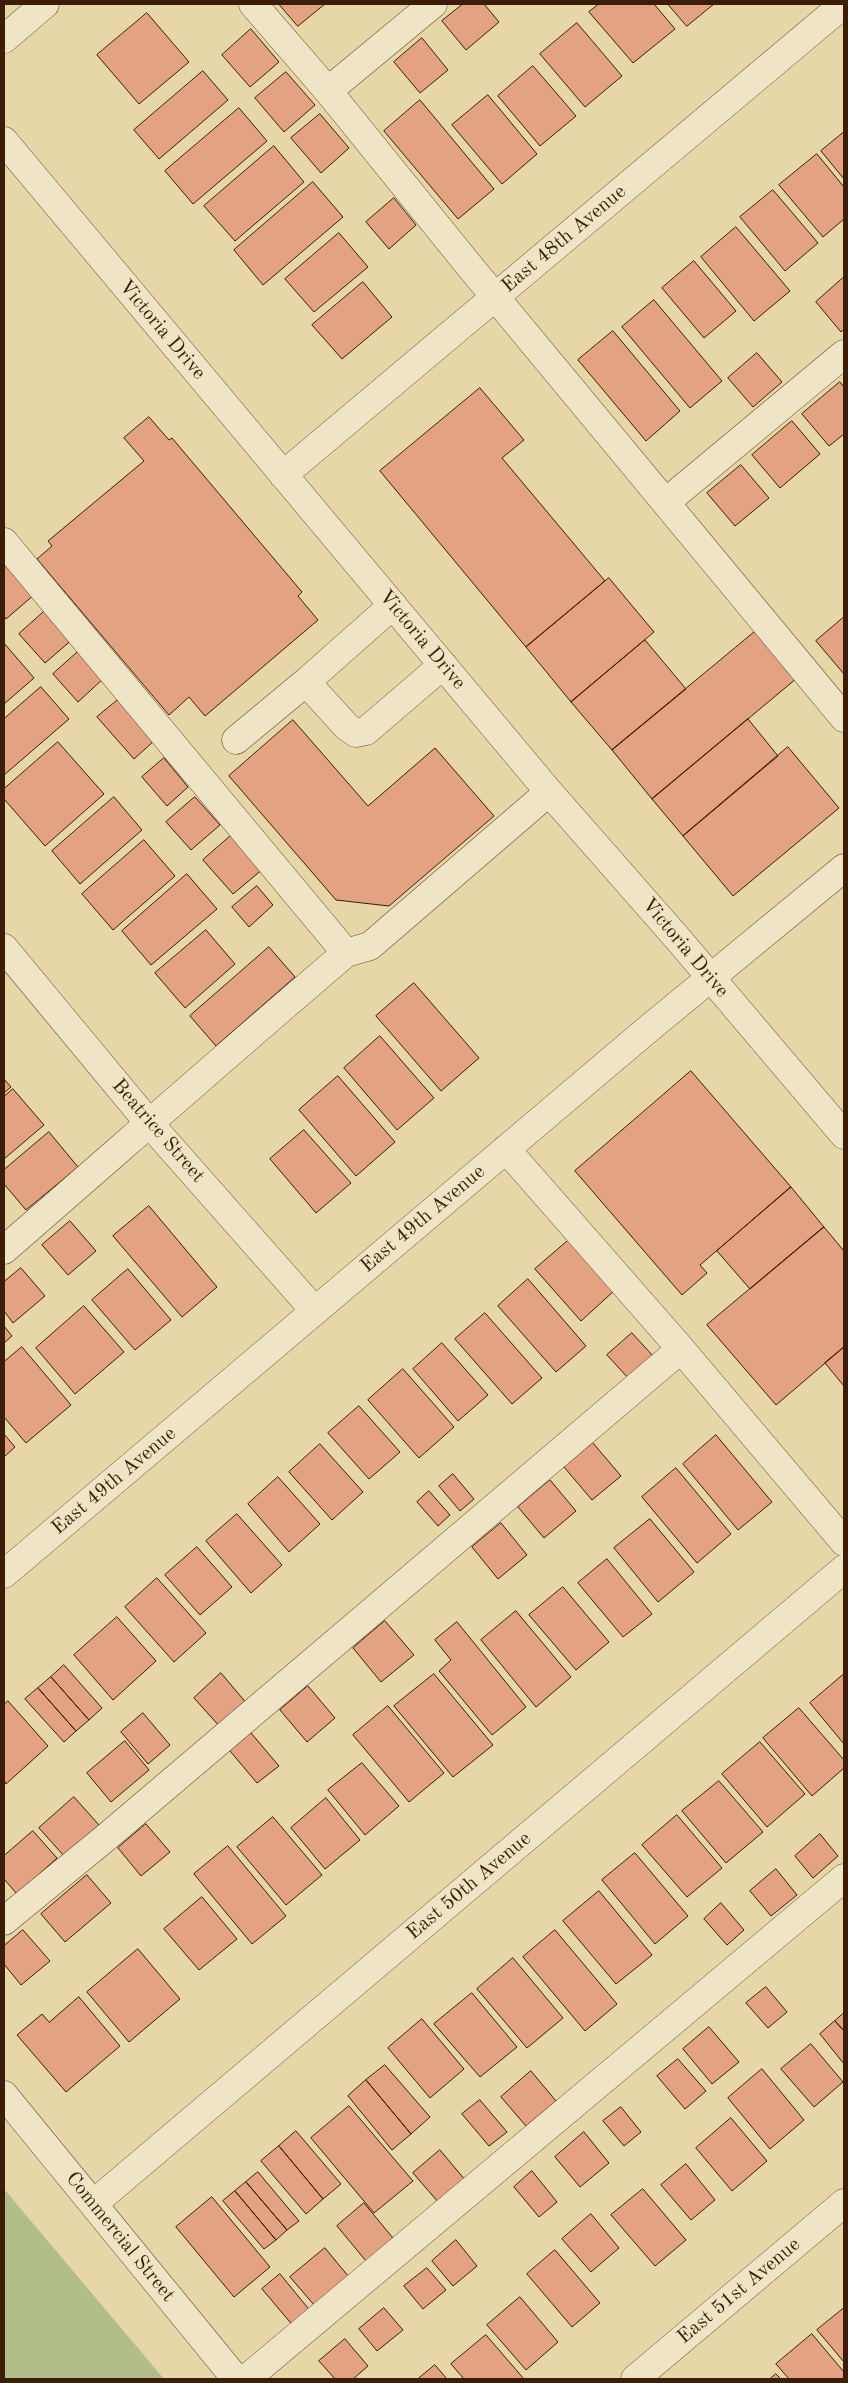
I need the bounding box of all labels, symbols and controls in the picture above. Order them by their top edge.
street label: East 48th Avenue [497,180,631,298]
street label: Victoria Drive [113,275,211,385]
street label: Victoria Drive [373,585,471,695]
street label: Victoria Drive [636,893,734,1003]
street label: Beatrice Street [106,1074,210,1188]
street label: East 49th Avenue [356,1160,490,1278]
street label: East 49th Avenue [47,1422,181,1540]
street label: East 50th Avenue [402,1827,536,1945]
street label: Commercial Street [60,2167,180,2307]
street label: East 51st Avenue [673,2233,805,2349]

